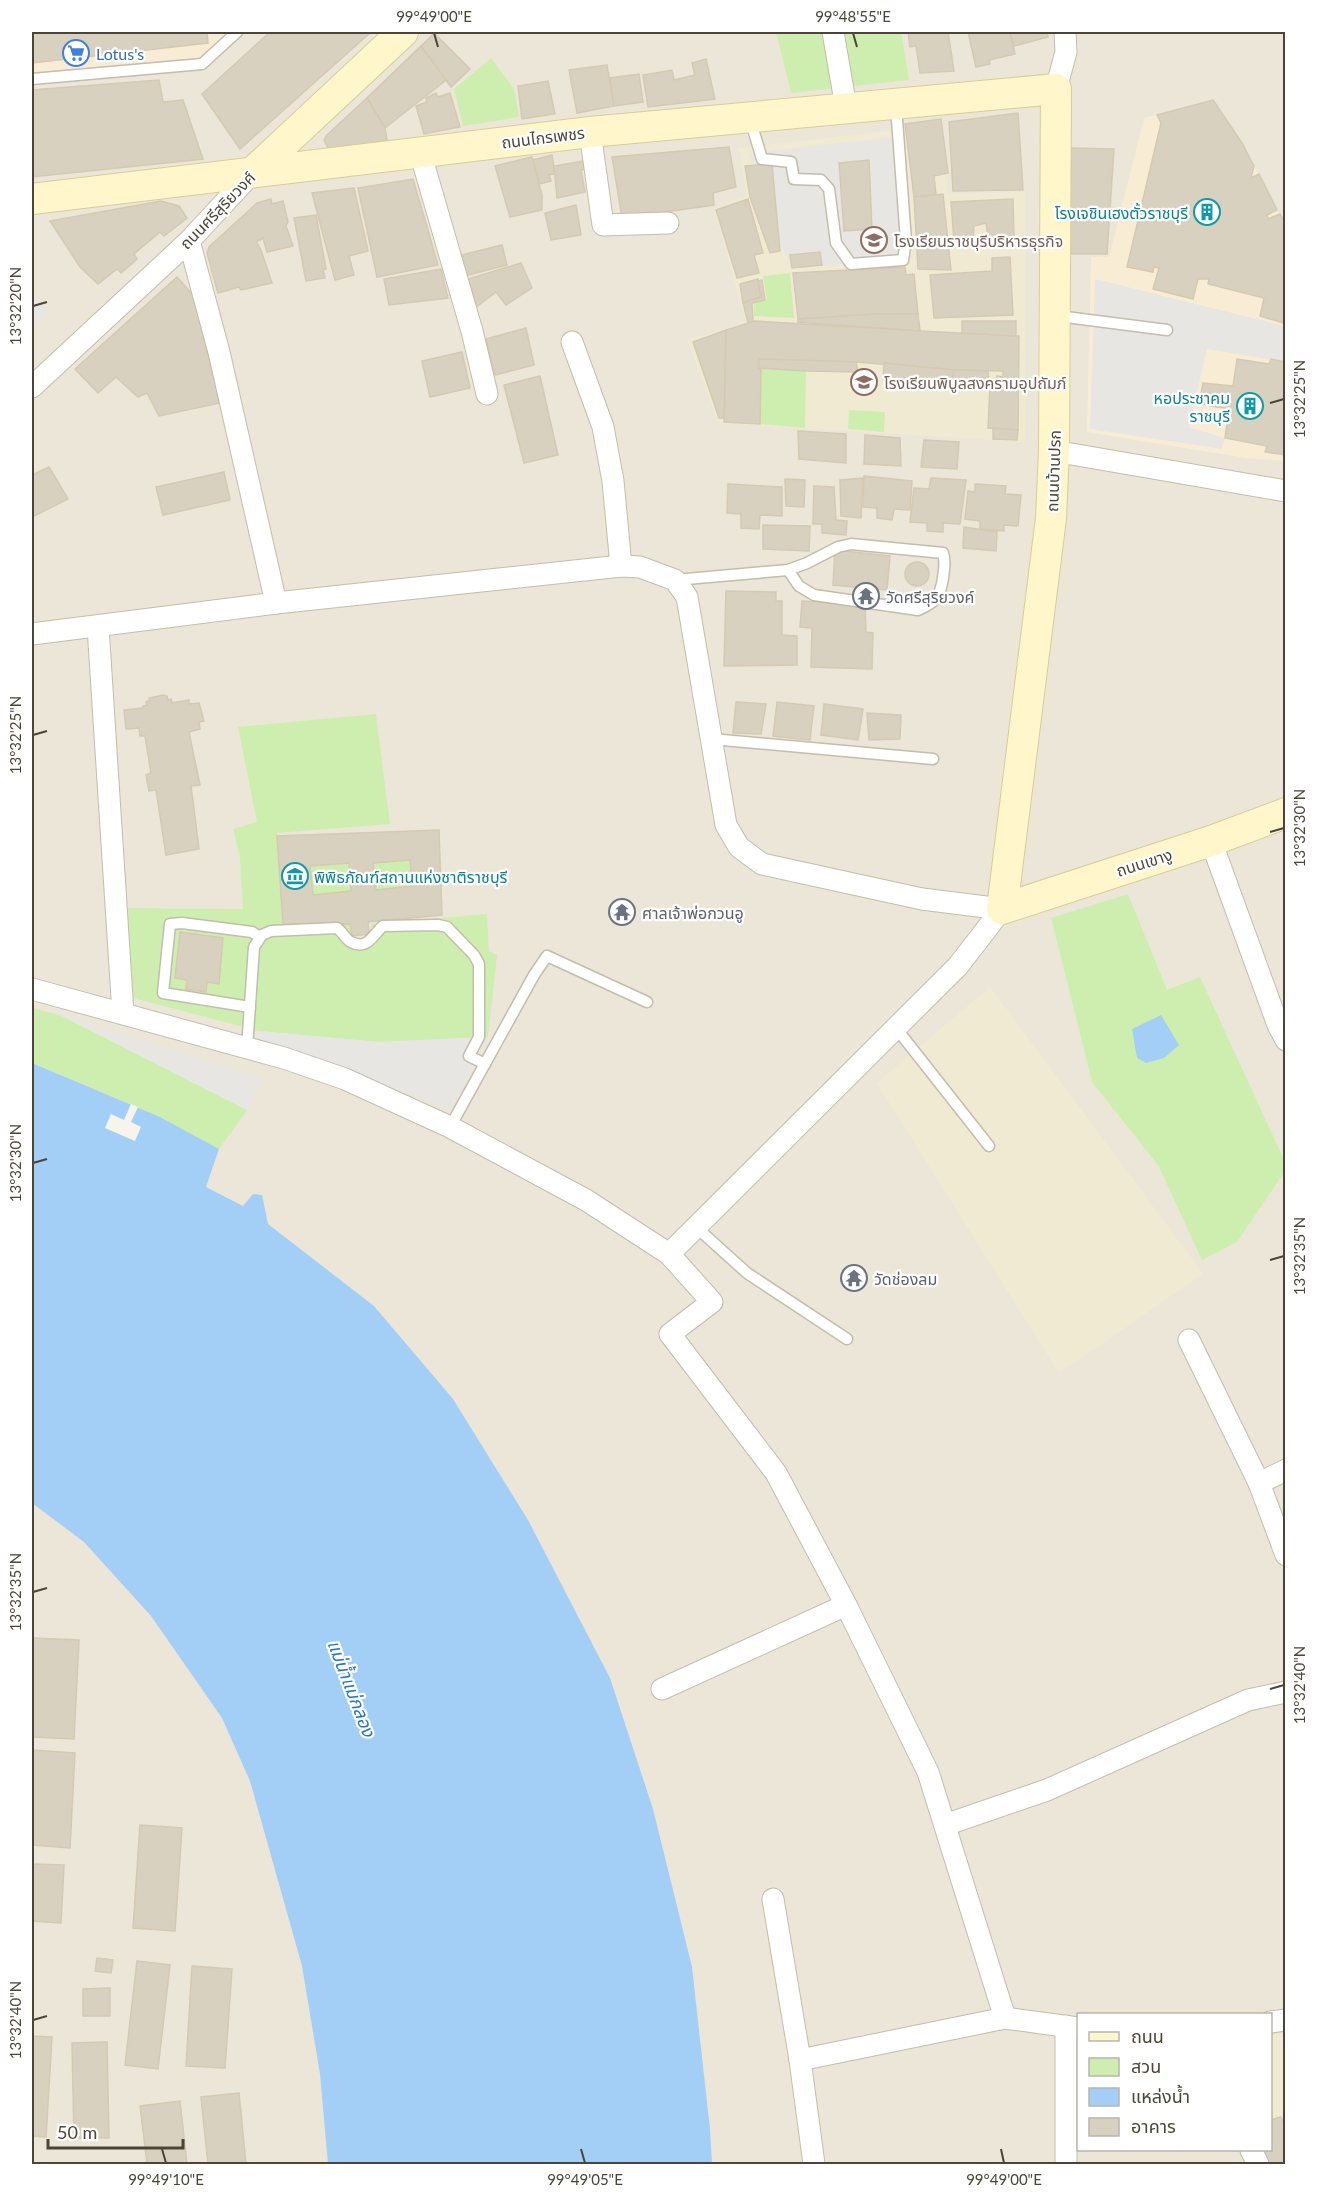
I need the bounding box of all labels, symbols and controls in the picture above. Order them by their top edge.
text: 99°49'00"E [396,7,472,25]
text: 99°48'55"E [815,7,891,25]
supermarket icon: Lotus's [61,38,91,68]
place label: Lotus's [96,44,144,63]
street label: ถนนไกรเพชร [500,122,586,152]
street label: ถนนศรีสุริยวงศ์ [175,167,259,253]
building icon: โรงเจชินเฮงตั้วราชบุรี [1192,197,1222,227]
place label: โรงเจชินเฮงตั้วราชบุรี [1055,202,1188,223]
school or university icon: โรงเรียนราชบุรีบริหารธุรกิจ [859,225,889,255]
place label: โรงเรียนราชบุรีบริหารธุรกิจ [894,231,1063,251]
text: 13°32'20"N [6,267,24,345]
text: 13°32'25"N [1290,360,1308,438]
school or university icon: โรงเรียนพิบูลสงครามอุปถัมภ์ [849,367,879,397]
place label: โรงเรียนพิบูลสงครามอุปถัมภ์ [884,373,1066,393]
place label: หอประชาคม ราชบุรี [1154,388,1230,426]
building icon: หอประชาคม ราชบุรี [1235,391,1265,421]
street label: ถนนบ้านปรก [1042,430,1064,512]
temple icon: วัดศรีสุริยวงค์ [851,581,881,611]
place label: วัดศรีสุริยวงค์ [886,587,974,607]
text: 13°32'25"N [6,696,24,774]
text: 13°32'30"N [1290,789,1308,867]
street label: ถนนเขางู [1114,844,1175,881]
museum icon: พิพิธภัณฑ์สถานแห่งชาติราชบุรี [280,861,310,891]
place label: พิพิธภัณฑ์สถานแห่งชาติราชบุรี [314,867,508,887]
temple icon: ศาลเจ้าพ่อกวนอู [607,897,637,927]
place label: ศาลเจ้าพ่อกวนอู [642,903,744,923]
text: 13°32'30"N [6,1124,24,1202]
text: 13°32'35"N [1290,1217,1308,1295]
temple icon: วัดช่องลม [839,1263,869,1293]
place label: วัดช่องลม [874,1269,937,1288]
text: 13°32'35"N [6,1553,24,1631]
water label: แม่น้ำแม่กลอง [323,1636,382,1741]
text: 13°32'40"N [1290,1646,1308,1724]
text: 13°32'40"N [6,1981,24,2059]
legend [1077,2013,1272,2151]
text: ถนน [1131,2025,1164,2047]
text: สวน [1131,2055,1161,2077]
text: แหล่งน้ำ [1131,2084,1190,2107]
scale bar [48,2112,183,2150]
text: อาคาร [1131,2115,1176,2137]
text: 50 m [57,2121,97,2143]
text: 99°49'10"E [128,2170,204,2188]
text: 99°49'05"E [547,2170,623,2188]
text: 99°49'00"E [966,2170,1042,2188]

